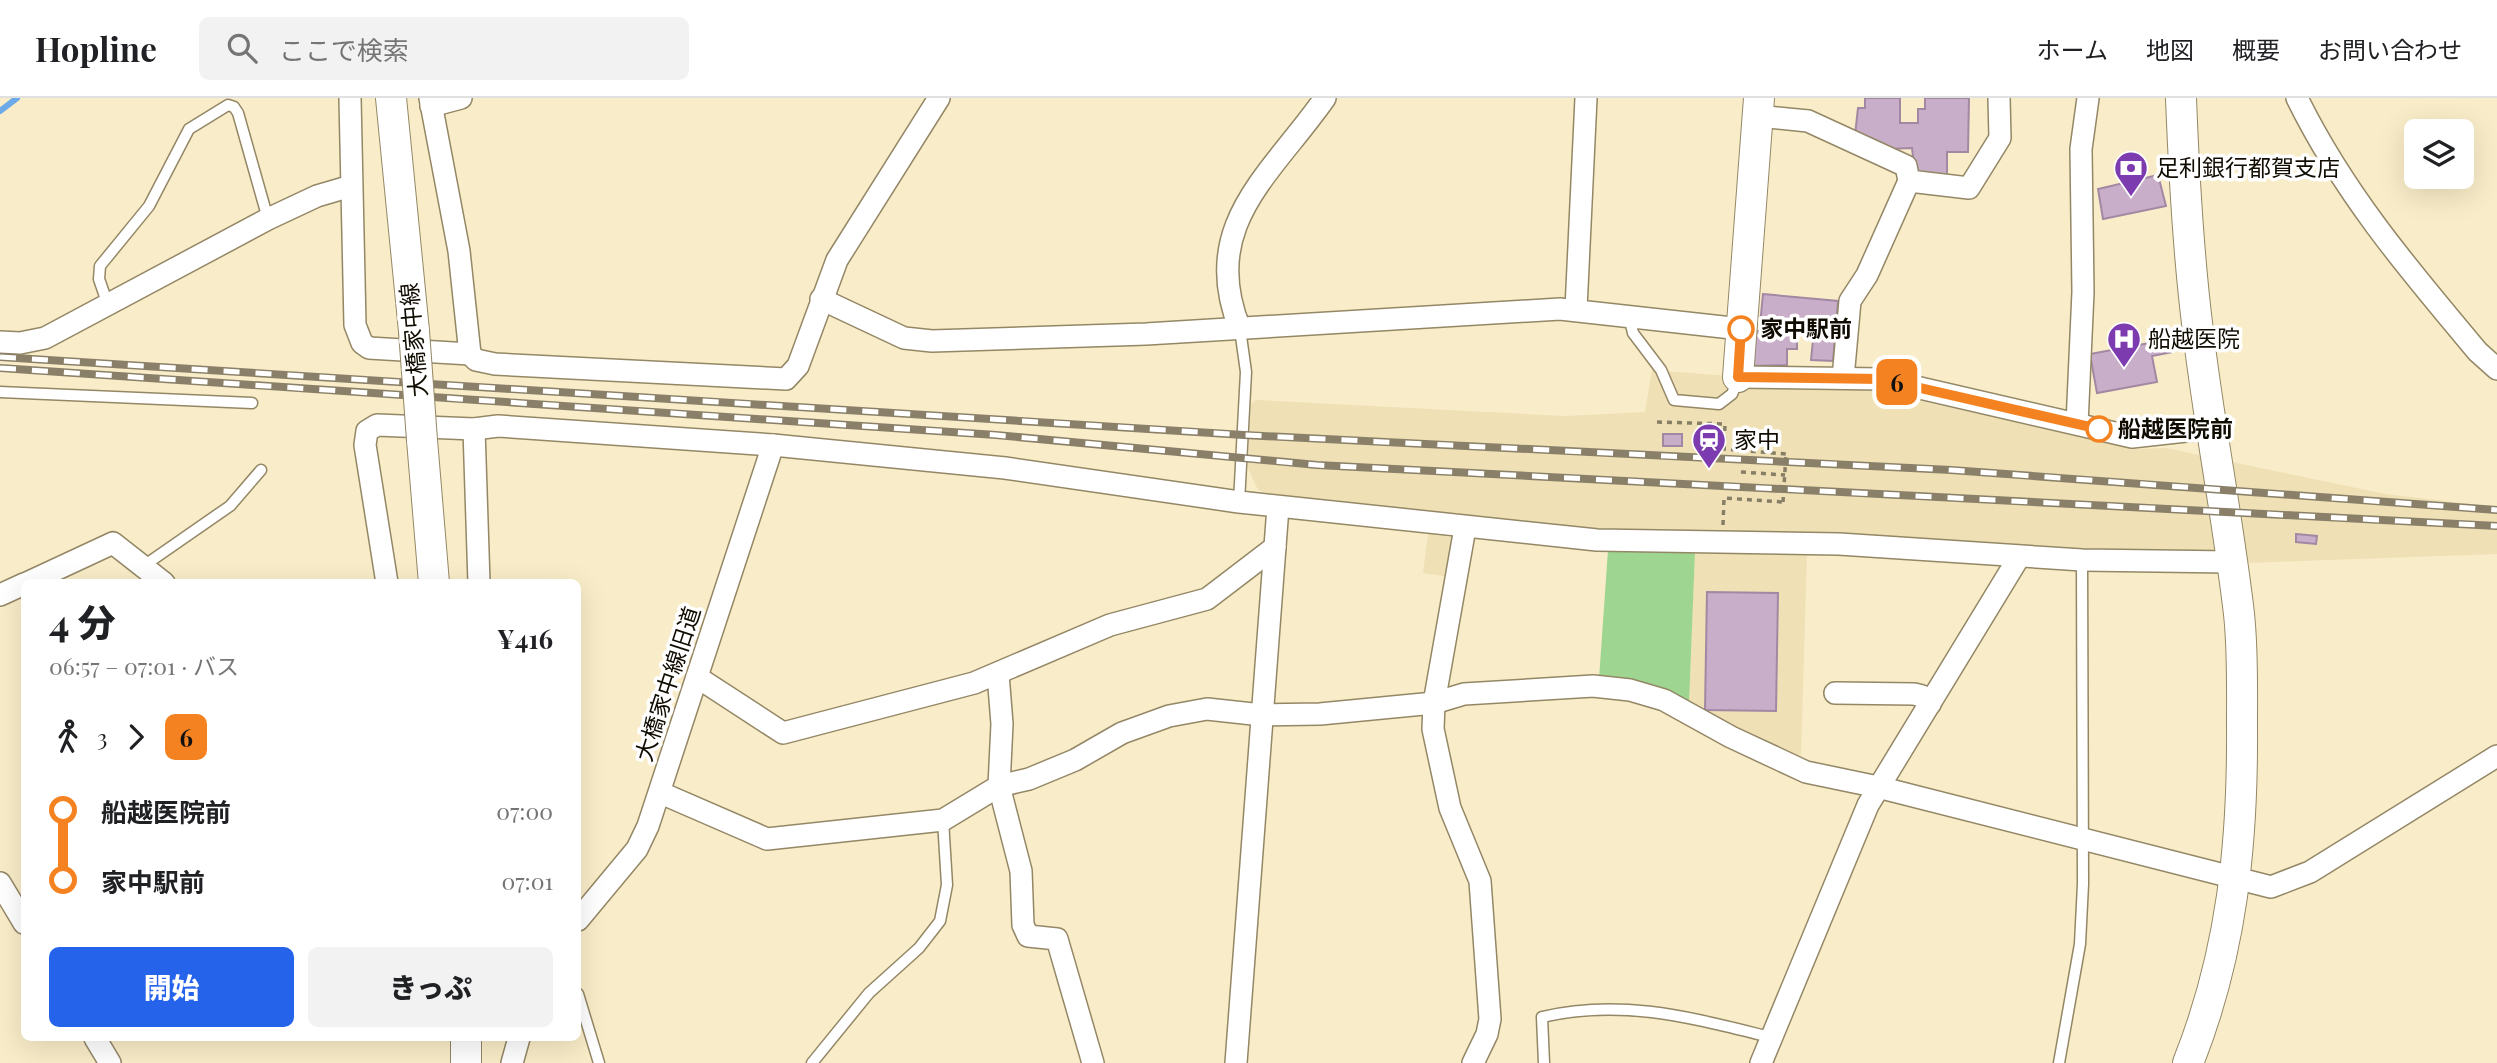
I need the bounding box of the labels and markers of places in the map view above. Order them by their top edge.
bank icon: 足利銀行都賀支店 [2112,149,2150,198]
place label: 足利銀行都賀支店 [2156,151,2340,182]
place label: 家中駅前 [1760,312,1852,343]
marker: 家中駅前 [1728,316,1754,342]
hospital icon: 船越医院 [2105,320,2143,369]
place label: 船越医院 [2148,322,2240,353]
place label: 船越医院前 [2118,412,2233,443]
marker: 船越医院前 [2086,416,2112,442]
station icon: 家中 [1690,421,1728,470]
place label: 家中 [1734,423,1780,454]

